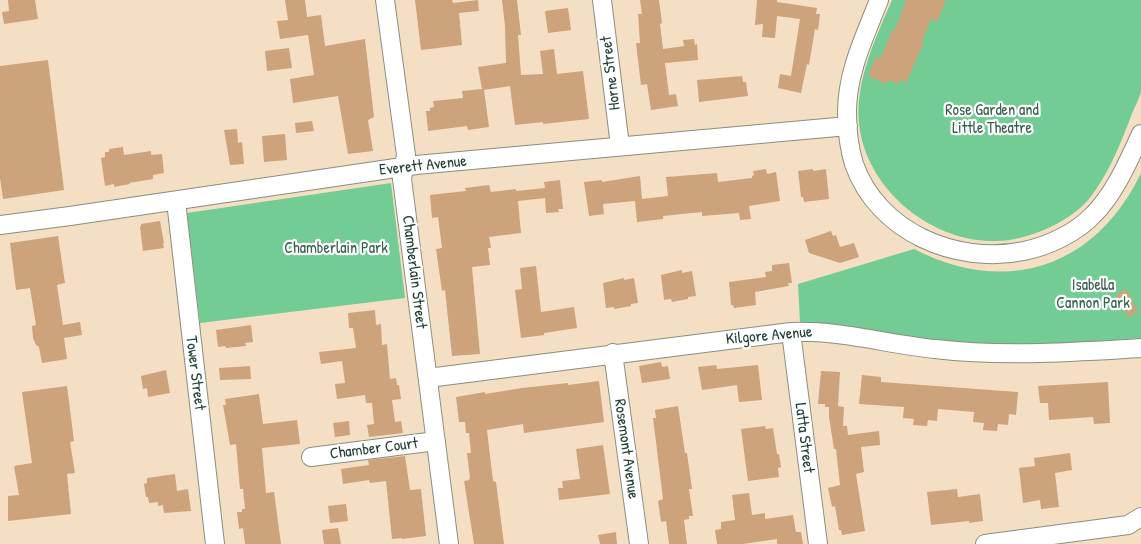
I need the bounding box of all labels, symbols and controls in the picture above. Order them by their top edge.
street label: Horne Street [597,35,625,111]
park label: Rose Garden and Little Theatre [945,101,1039,139]
street label: Everett Avenue [378,152,468,180]
street label: Chamberlain Street [398,214,430,330]
park label: Chamberlain Park [284,239,388,259]
park label: Isabella Cannon Park [1056,276,1130,314]
street label: Kilgore Avenue [725,323,813,349]
street label: Tower Street [181,335,209,411]
street label: Rosemont Avenue [609,398,643,500]
street label: Latta Street [790,402,818,474]
street label: Chamber Court [329,434,419,464]

